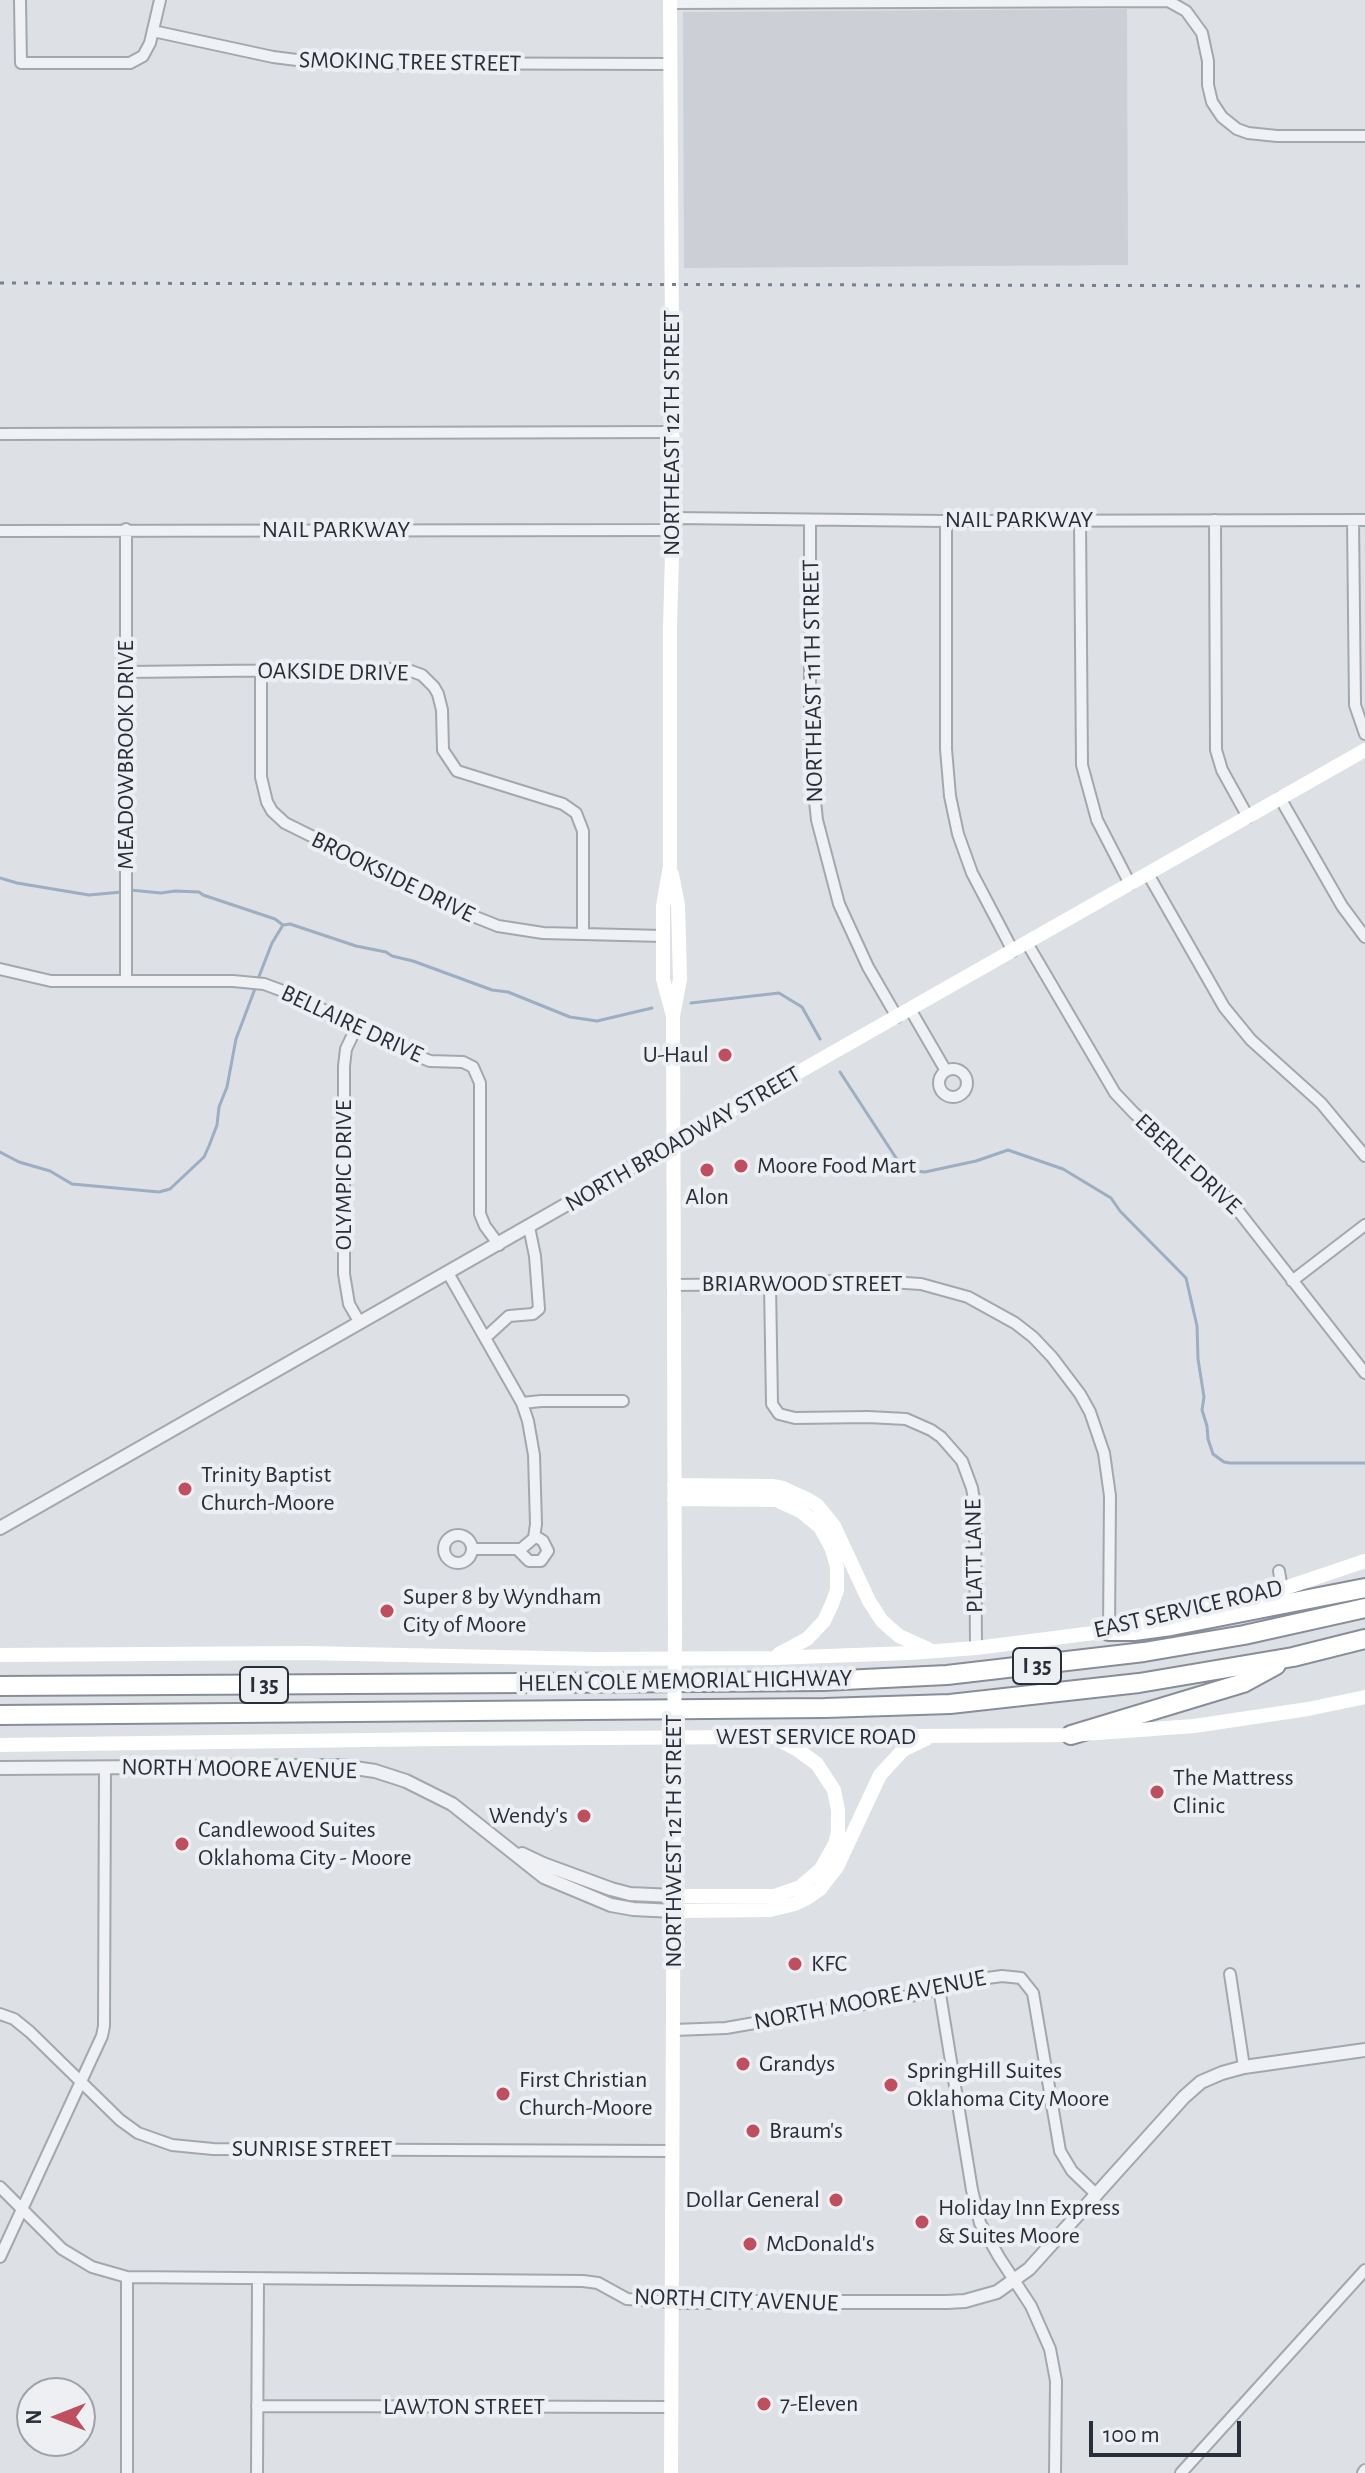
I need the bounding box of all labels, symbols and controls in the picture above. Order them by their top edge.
street label: SMOKING TREE STREET [299,46,521,78]
street label: NORTHEAST 12TH STREET [658,310,686,556]
street label: NAIL PARKWAY [945,506,1093,534]
street label: NAIL PARKWAY [262,516,410,544]
street label: NORTHEAST 11TH STREET [796,559,830,803]
street label: MEADOWBROOK DRIVE [112,640,140,870]
street label: OAKSIDE DRIVE [257,656,409,688]
street label: BROOKSIDE DRIVE [307,825,479,929]
street label: BELLAIRE DRIVE [276,979,428,1069]
place label: U-Haul [643,1041,709,1069]
marker: U-Haul [716,1046,734,1064]
street label: NORTH BROADWAY STREET [560,1060,806,1218]
street label: OLYMPIC DRIVE [330,1100,358,1250]
street label: EBERLE DRIVE [1129,1107,1247,1221]
place label: Moore Food Mart [757,1152,916,1180]
marker: Moore Food Mart [732,1157,750,1175]
marker: Alon [698,1161,716,1179]
place label: Alon [685,1183,729,1211]
street label: BRIARWOOD STREET [701,1270,903,1298]
place label: Trinity Baptist Church-Moore [201,1461,335,1517]
marker: Trinity Baptist Church-Moore [176,1480,194,1498]
street label: PLATT LANE [959,1499,989,1613]
street label: EAST SERVICE ROAD [1091,1573,1285,1645]
place label: Super 8 by Wyndham City of Moore [403,1583,602,1639]
marker: Super 8 by Wyndham City of Moore [378,1602,396,1620]
road number: I 35 [1013,1648,1061,1684]
street label: HELEN COLE MEMORIAL HIGHWAY [518,1664,852,1698]
road number: I 35 [240,1667,288,1703]
street label: NORTHWEST 12TH STREET [660,1714,688,1968]
street label: WEST SERVICE ROAD [716,1723,916,1751]
street label: NORTH MOORE AVENUE [121,1753,357,1785]
place label: The Mattress Clinic [1173,1764,1294,1820]
marker: The Mattress Clinic [1148,1783,1166,1801]
place label: Wendy's [489,1802,568,1830]
marker: Wendy's [575,1807,593,1825]
place label: Candlewood Suites Oklahoma City - Moore [198,1816,412,1872]
marker: Candlewood Suites Oklahoma City - Moore [173,1835,191,1853]
place label: KFC [811,1950,847,1978]
marker: KFC [786,1955,804,1973]
street label: NORTH MOORE AVENUE [752,1963,988,2037]
place label: Grandys [759,2050,835,2078]
marker: Grandys [734,2055,752,2073]
place label: SpringHill Suites Oklahoma City Moore [907,2057,1109,2113]
place label: First Christian Church-Moore [519,2066,653,2122]
marker: SpringHill Suites Oklahoma City Moore [882,2076,900,2094]
marker: First Christian Church-Moore [494,2085,512,2103]
place label: Braum's [769,2117,843,2145]
marker: Braum's [744,2122,762,2140]
street label: SUNRISE STREET [232,2135,392,2163]
place label: Dollar General [685,2186,820,2214]
marker: Dollar General [827,2191,845,2209]
place label: Holiday Inn Express & Suites Moore [938,2194,1120,2250]
marker: Holiday Inn Express & Suites Moore [913,2213,931,2231]
place label: McDonald's [766,2230,875,2258]
marker: McDonald's [741,2235,759,2253]
street label: NORTH CITY AVENUE [633,2282,839,2318]
north arrow [16,2377,96,2457]
place label: 7-Eleven [780,2390,858,2418]
street label: LAWTON STREET [383,2393,545,2421]
marker: 7-Eleven [755,2395,773,2413]
scale bar [1093,2405,1245,2455]
text: N [23,2409,45,2425]
text: 100 m [1103,2423,1160,2447]

